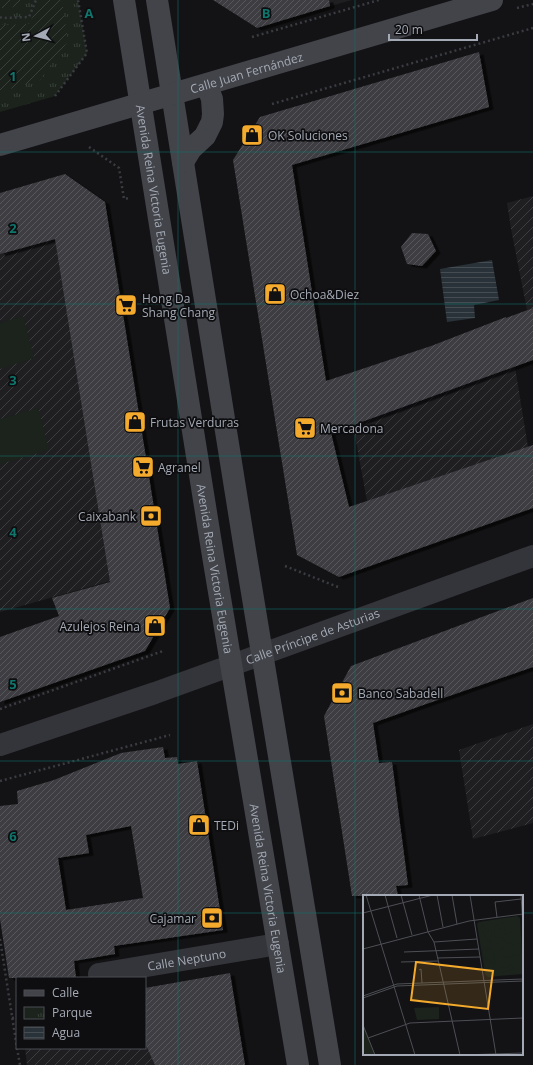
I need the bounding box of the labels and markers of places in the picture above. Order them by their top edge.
shop icon: OK Soluciones [239,122,265,148]
place label: OK Soluciones [268,127,348,144]
shop icon: Ochoa&Diez [262,281,288,307]
place label: Ochoa&Diez [290,286,360,303]
place label: Hong Da Shang Chang [142,290,216,321]
supermarket icon: Hong Da Shang Chang [113,292,139,318]
shop icon: Frutas Verduras [122,409,148,435]
place label: Frutas Verduras [150,414,239,431]
supermarket icon: Mercadona [292,415,318,441]
place label: Mercadona [320,420,383,437]
supermarket icon: Agranel [130,454,156,480]
place label: Agranel [158,459,201,476]
bank icon: Caixabank [138,503,164,529]
place label: Caixabank [78,508,137,525]
shop icon: Azulejos Reina [142,613,168,639]
place label: Azulejos Reina [59,618,140,635]
bank icon: Banco Sabadell [329,680,355,706]
place label: Banco Sabadell [358,685,443,702]
shop icon: TEDi [186,812,212,838]
place label: TEDi [214,817,239,834]
bank icon: Cajamar [199,905,225,931]
place label: Cajamar [149,910,196,927]

